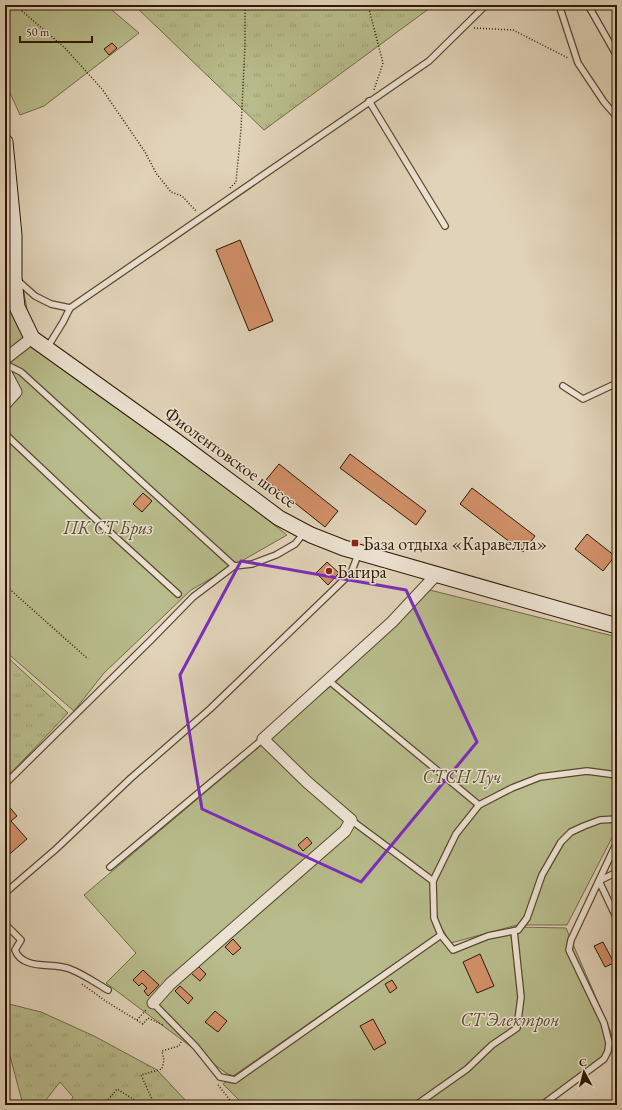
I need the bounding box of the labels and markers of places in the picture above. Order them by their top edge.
place label: База отдыха «Каравелла» [363,532,547,555]
marker: База отдыха «Каравелла» [350,538,360,548]
place label: Багира [337,560,388,583]
marker: Багира [324,566,334,576]

